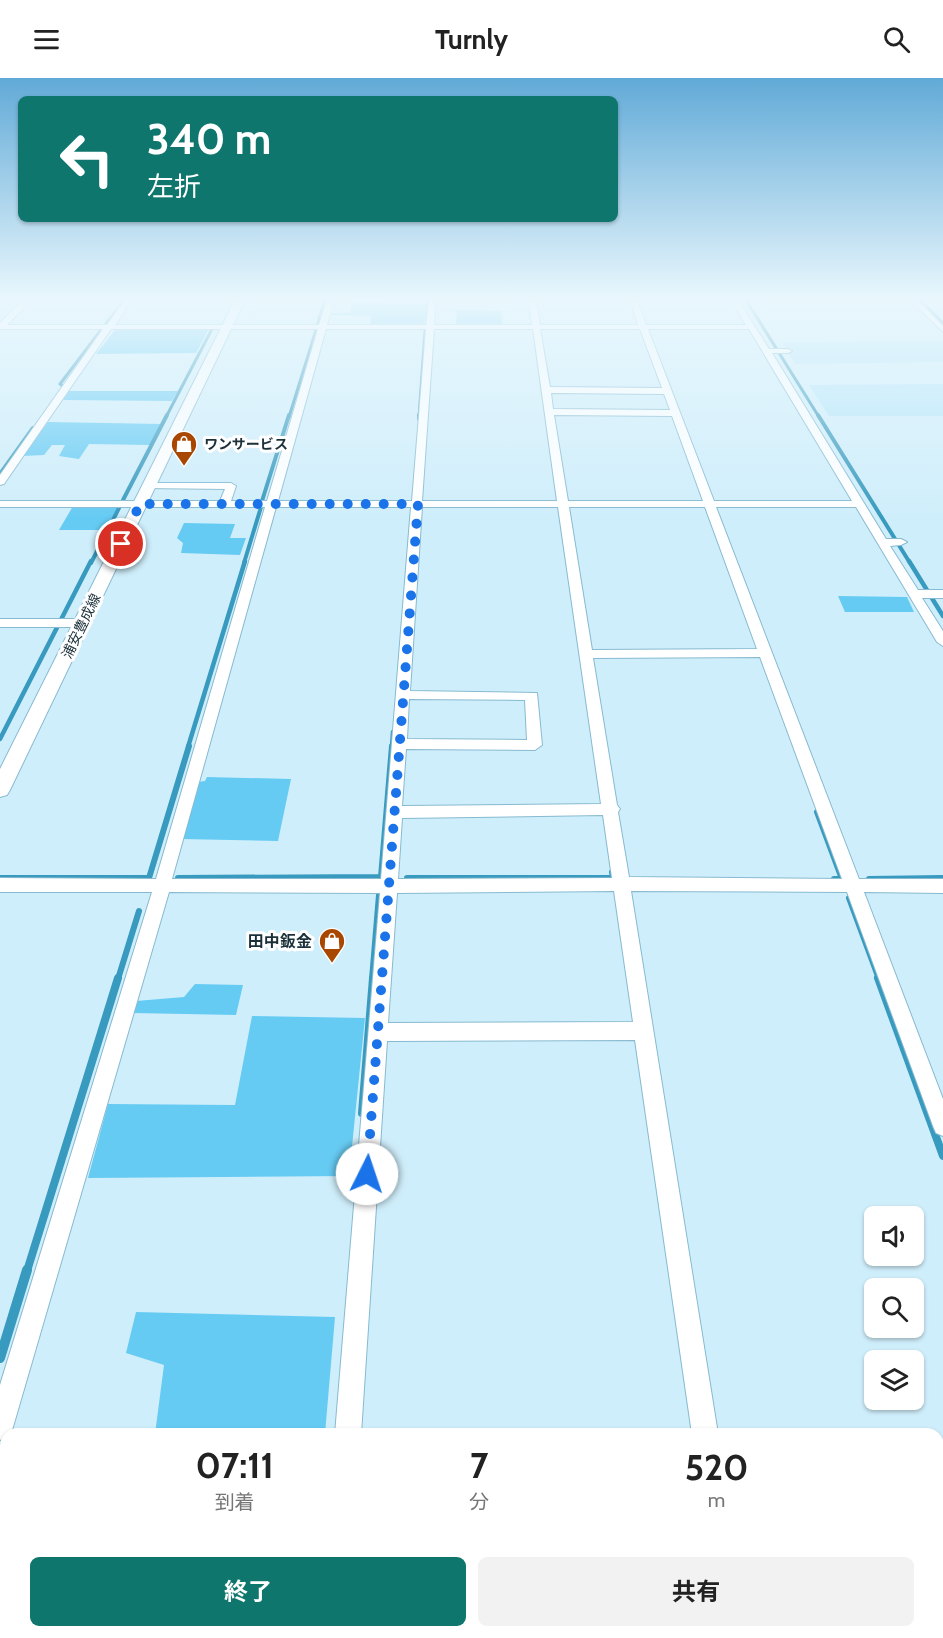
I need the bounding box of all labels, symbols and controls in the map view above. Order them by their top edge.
icon: menu [30,23,63,56]
text: Turnly [435,23,508,56]
icon: search [880,23,913,56]
text: 340 m [147,113,271,165]
icon: left [48,120,126,198]
text: 左折 [147,170,201,203]
shop icon: ワンサービス [169,429,199,467]
place label: ワンサービス [204,435,288,453]
pin [95,518,146,569]
icon: arrive [104,527,137,560]
street label: 浦安豊成線 [58,591,104,661]
shop icon: 田中鈑金 [317,926,347,964]
place label: 田中鈑金 [248,932,312,951]
position arrow [335,1142,399,1206]
map controls [864,1206,924,1410]
button: sound [864,1206,924,1266]
button: search [864,1278,924,1338]
button: layers [864,1350,924,1410]
text: 07:11 [195,1443,274,1487]
text: 7 [470,1443,488,1487]
text: 520 [685,1445,749,1489]
text: m [708,1488,725,1512]
text: 到着 [215,1490,255,1514]
text: 分 [469,1490,489,1514]
button: 終了 [30,1557,466,1626]
button: 共有 [478,1557,914,1626]

